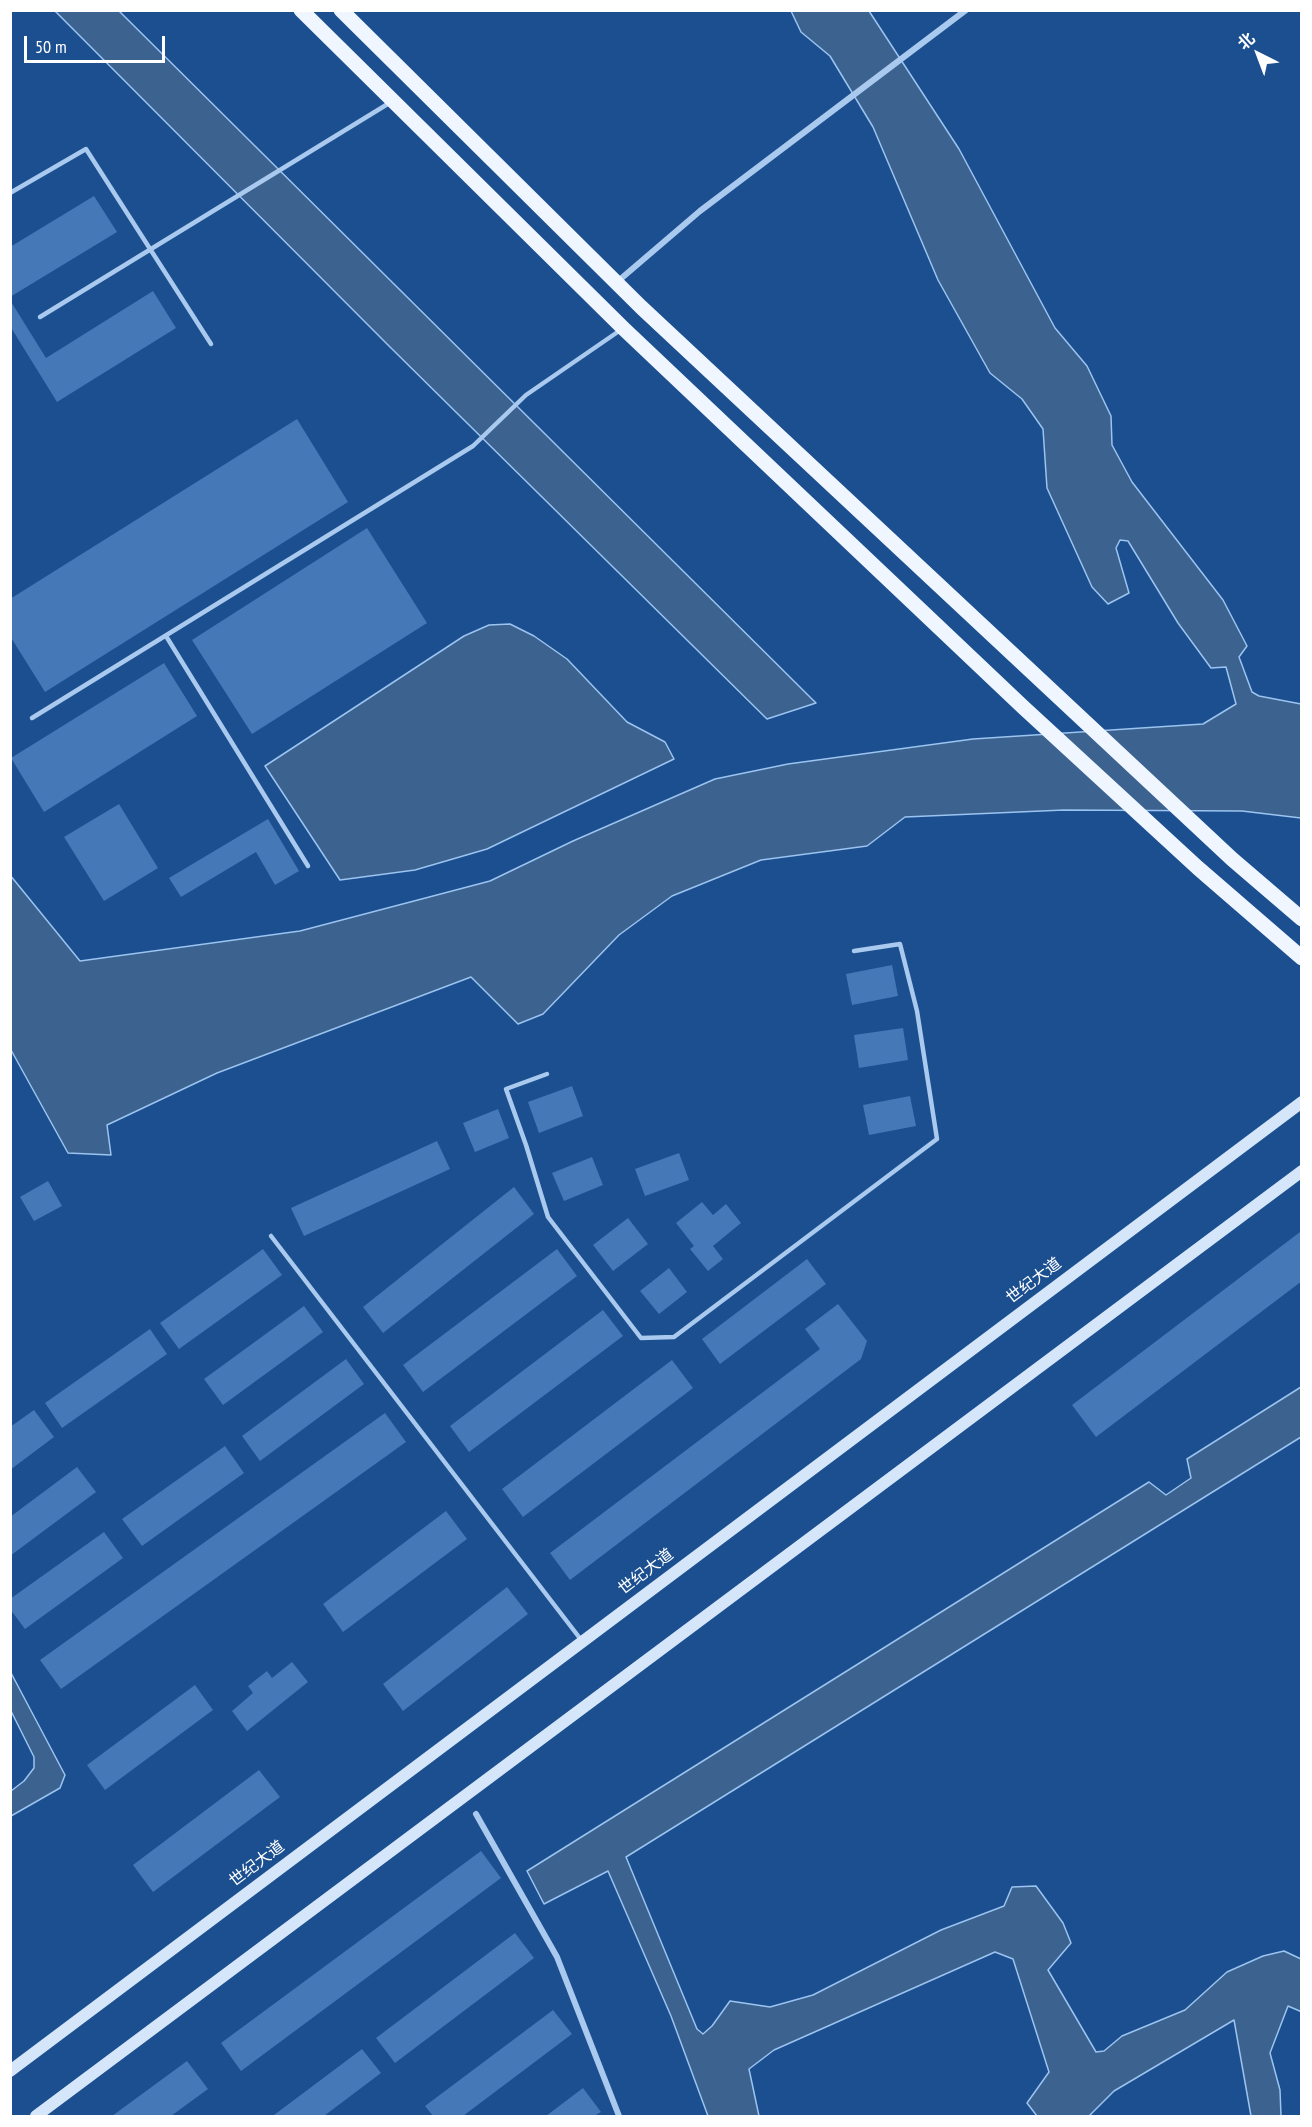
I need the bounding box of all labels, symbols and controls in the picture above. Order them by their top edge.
scale bar [27,24,168,62]
north arrow [1228,24,1288,84]
text: 北 [1233,28,1259,53]
text: 50 m [35,35,67,58]
street label: 世纪大道 [1003,1254,1065,1308]
street label: 世纪大道 [615,1545,677,1599]
street label: 世纪大道 [226,1837,288,1891]

